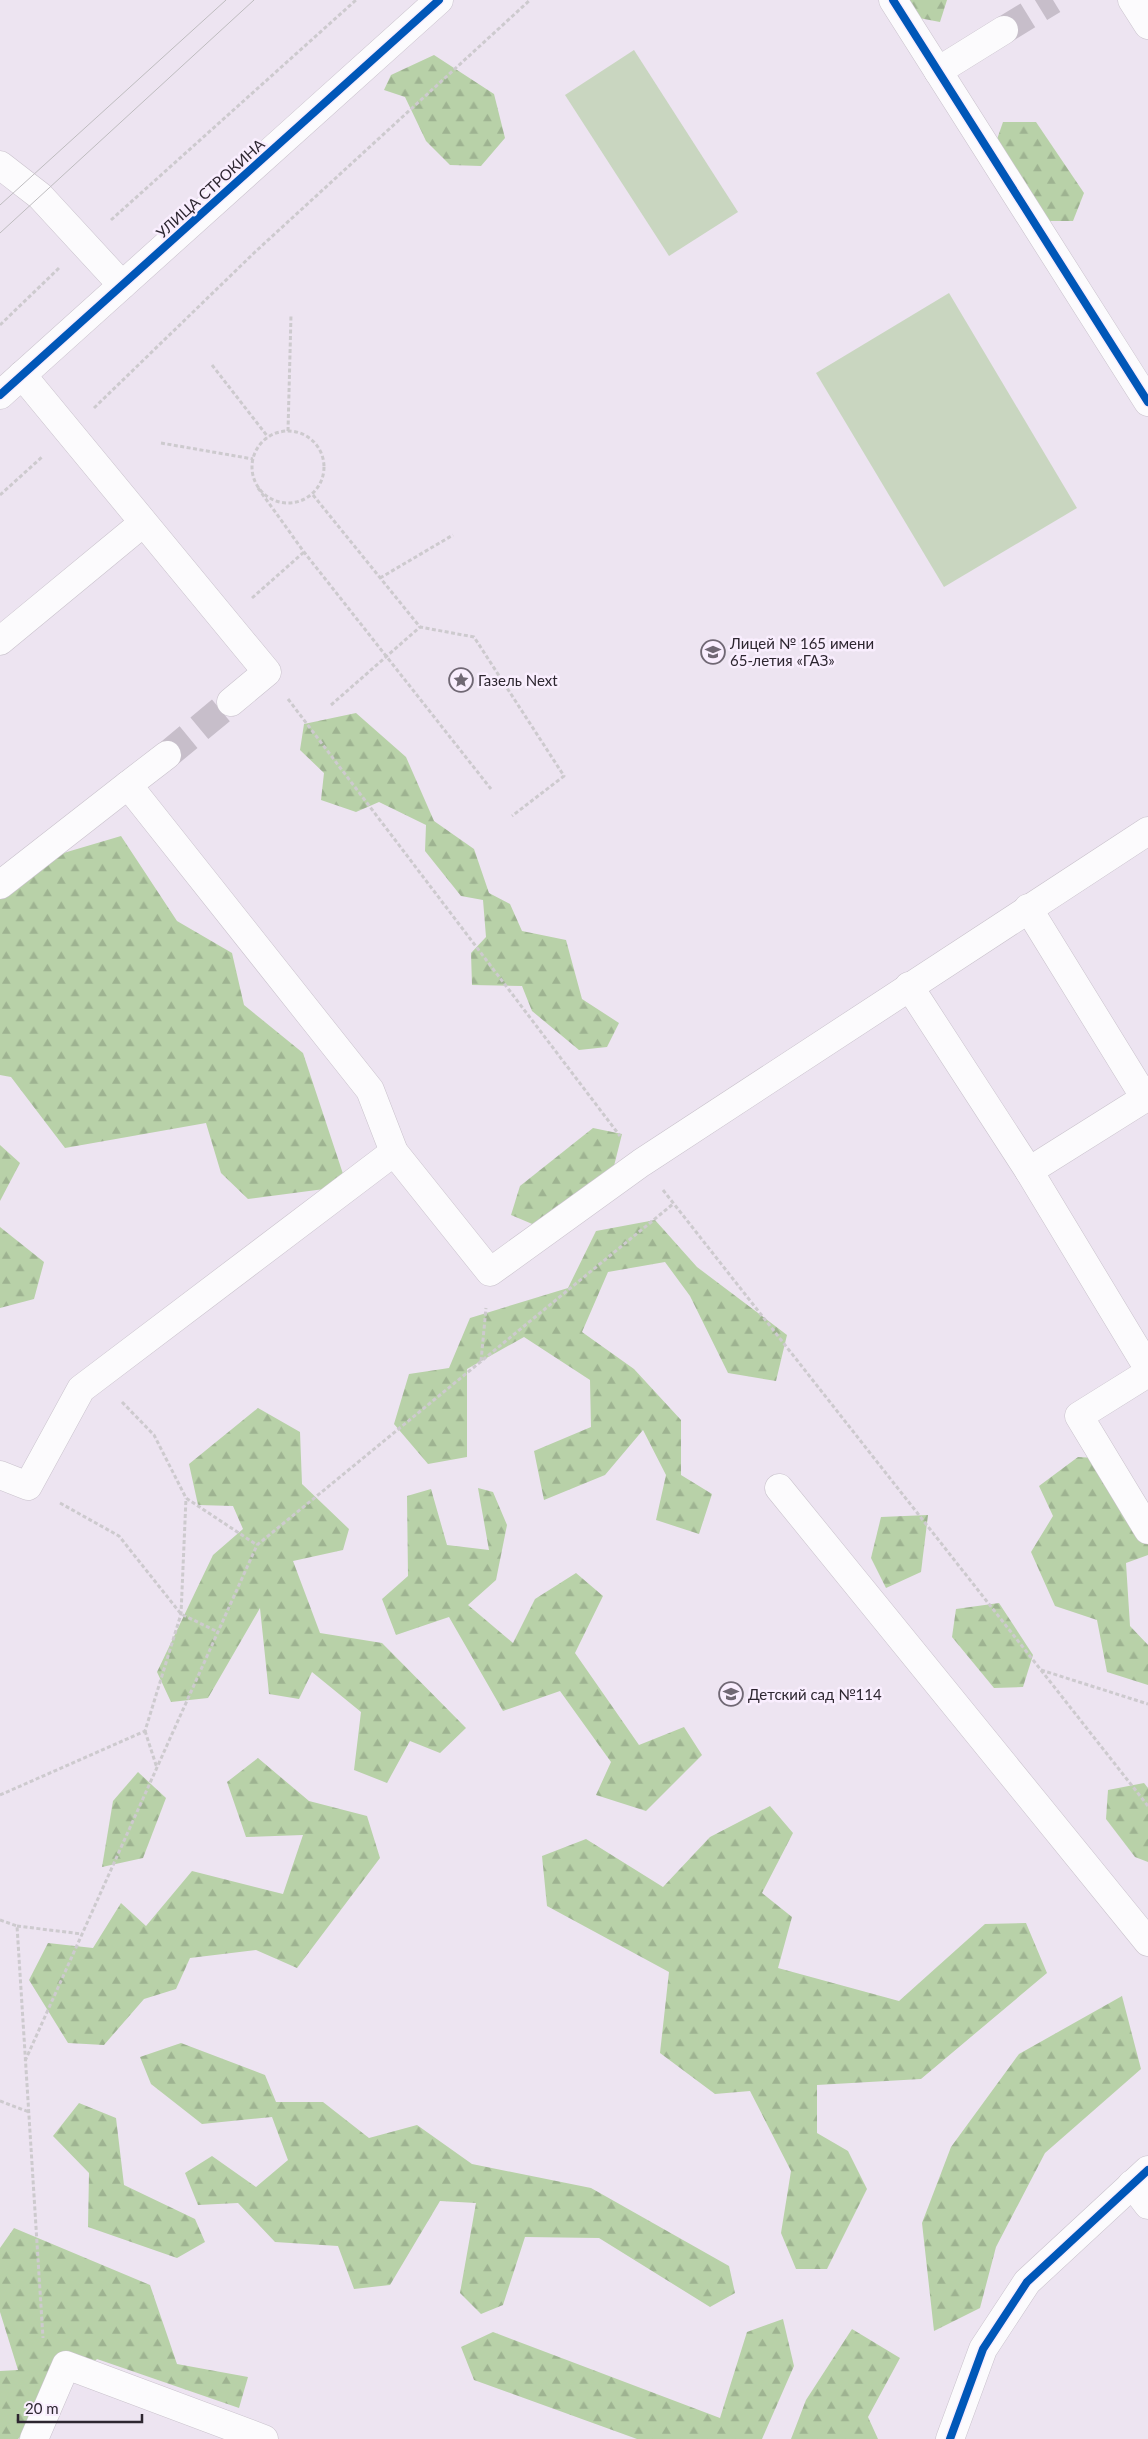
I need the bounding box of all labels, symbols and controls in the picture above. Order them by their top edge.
street label: УЛИЦА СТРОКИНА [152,134,269,241]
place label: Лицей № 165 имени 65-летия «ГАЗ» [729,634,874,669]
school or university icon: Лицей № 165 имени 65-летия «ГАЗ» [700,639,726,665]
place icon: Газель Next [448,667,474,693]
place label: Газель Next [478,671,558,689]
school or university icon: Детский сад №114 [718,1681,744,1707]
place label: Детский сад №114 [748,1685,882,1703]
scale bar [18,2392,141,2424]
text: 20 m [25,2399,59,2417]

